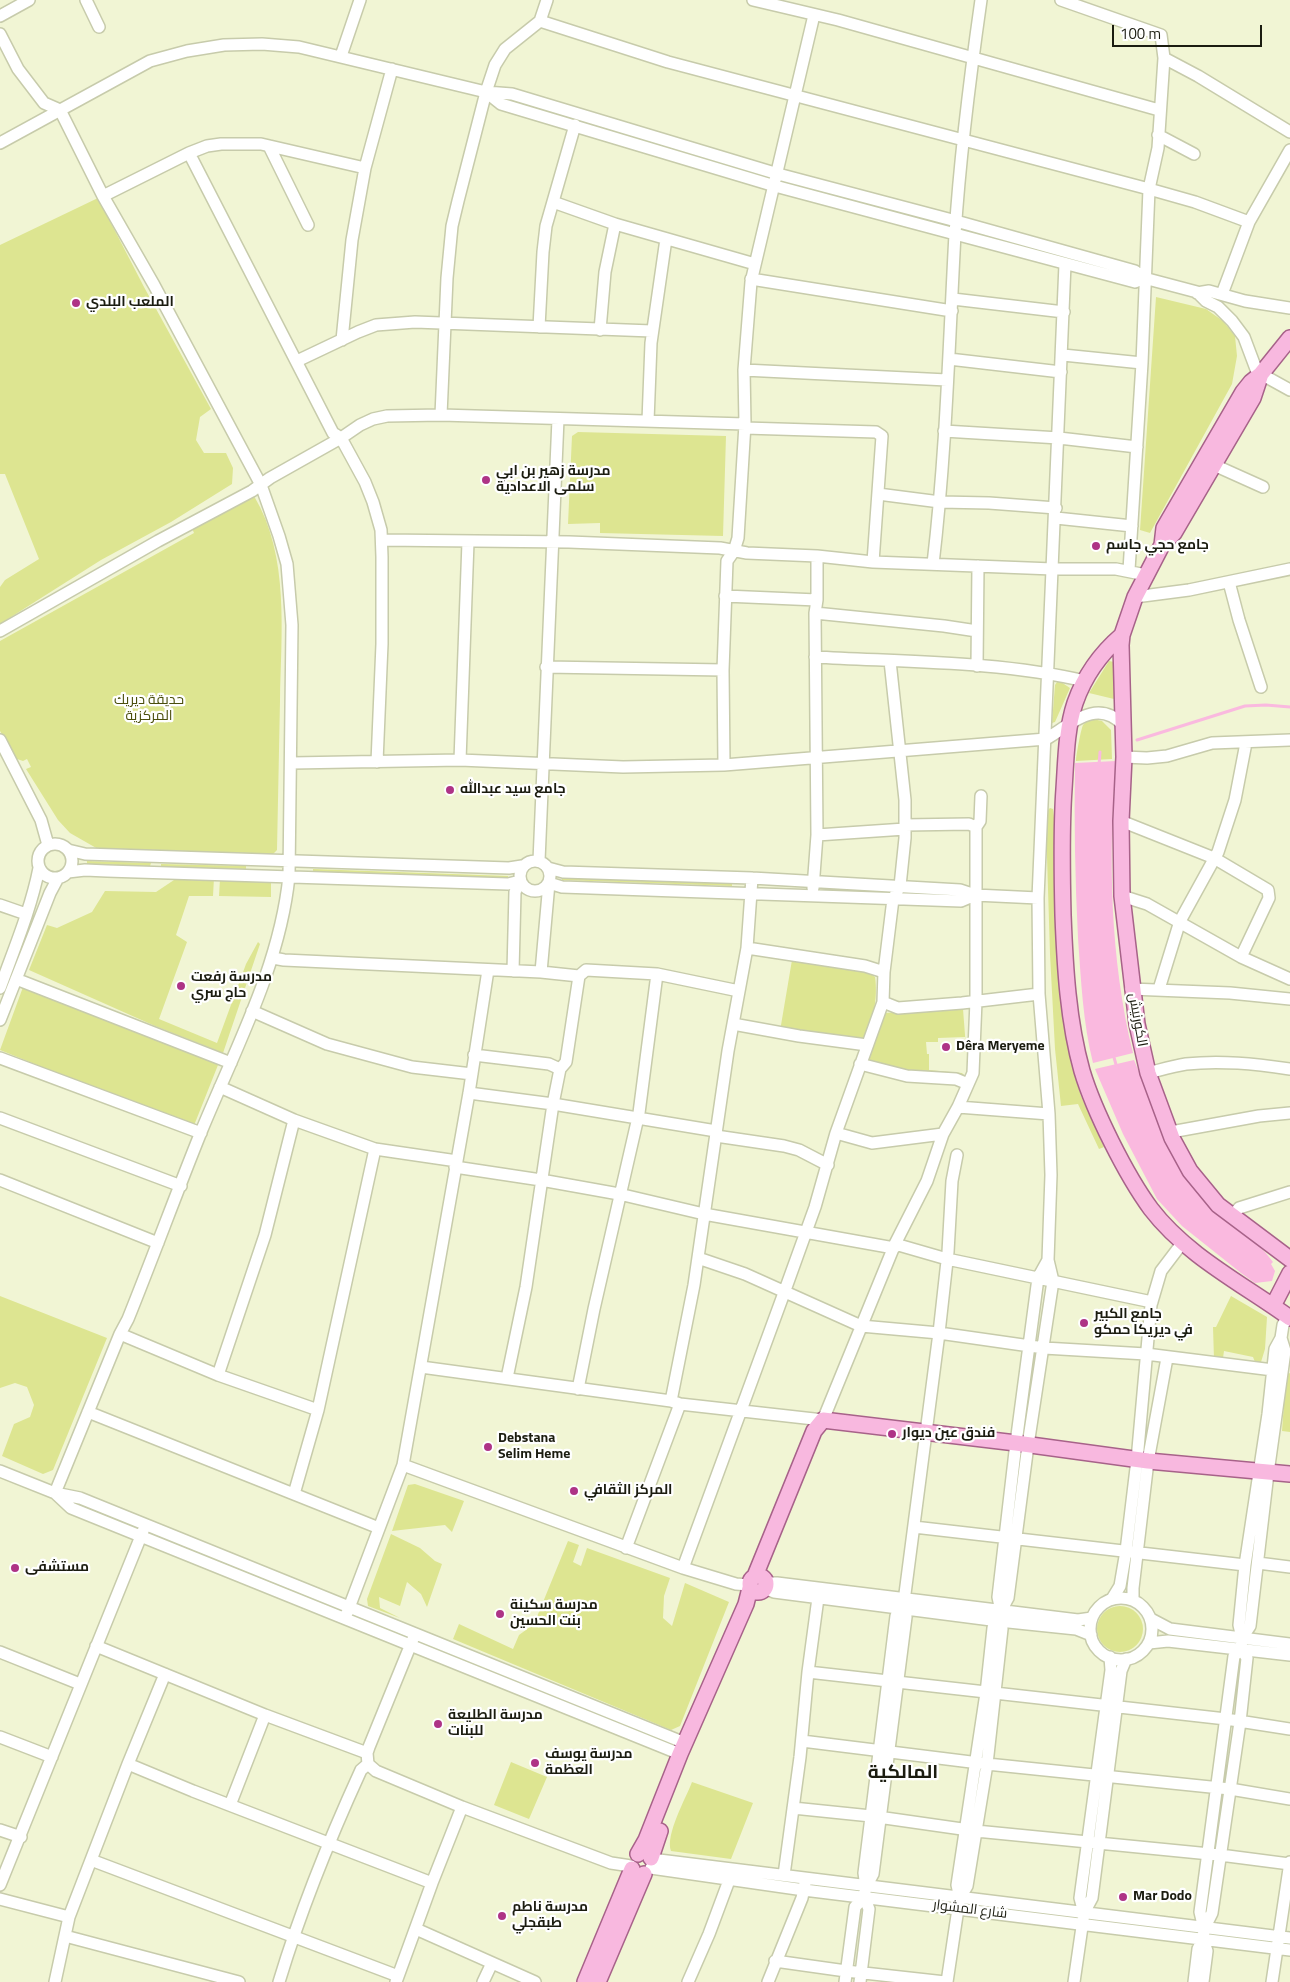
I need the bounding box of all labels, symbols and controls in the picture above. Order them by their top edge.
scale bar [1115,15,1265,47]
text: 100 m [1120,22,1161,45]
place label: الملعب البلدي [86,295,174,311]
marker: الملعب البلدي [70,297,82,309]
place label: مدرسة زهير بن ابي سلمى الاعدادية [496,464,611,497]
marker: مدرسة زهير بن ابي سلمى الاعدادية [480,474,492,486]
place label: جامع حجي جاسم [1106,538,1209,554]
marker: جامع حجي جاسم [1090,540,1102,552]
park label: حديقة ديريك المركزية [114,693,184,726]
place label: جامع سيد عبدالله [460,782,566,798]
marker: جامع سيد عبدالله [444,784,456,796]
place label: مدرسة رفعت حاج سري [191,970,272,1002]
marker: مدرسة رفعت حاج سري [175,980,187,992]
street label: الكورنيش [1124,992,1150,1048]
place label: Dêra Meryeme [956,1039,1045,1055]
marker: Dêra Meryeme [940,1041,952,1053]
place label: جامع الكبير في ديريكا حمكو [1094,1307,1193,1340]
marker: جامع الكبير في ديريكا حمكو [1078,1317,1090,1329]
place label: فندق عين ديوار [902,1426,995,1442]
marker: فندق عين ديوار [886,1428,898,1440]
place label: Debstana Selim Heme [498,1431,570,1464]
marker: Debstana Selim Heme [482,1441,494,1453]
place label: المركز الثقافي [584,1483,672,1499]
marker: المركز الثقافي [568,1485,580,1497]
place label: مستشفى [25,1560,89,1576]
marker: مستشفى [9,1562,21,1574]
place label: مدرسة سكينة بنت الحسين [510,1598,598,1630]
marker: مدرسة سكينة بنت الحسين [494,1608,506,1620]
place label: مدرسة الطليعة للبنات [448,1708,543,1740]
marker: مدرسة الطليعة للبنات [432,1718,444,1730]
place label: مدرسة يوسف العظمة [545,1747,633,1780]
marker: مدرسة يوسف العظمة [529,1757,541,1769]
district label: المالكية [868,1762,938,1784]
place label: Mar Dodo [1133,1889,1192,1905]
marker: Mar Dodo [1117,1891,1129,1903]
street label: شارع المشوار [932,1897,1008,1923]
place label: مدرسة ناطم طبقجلي [512,1900,588,1932]
marker: مدرسة ناطم طبقجلي [496,1910,508,1922]

